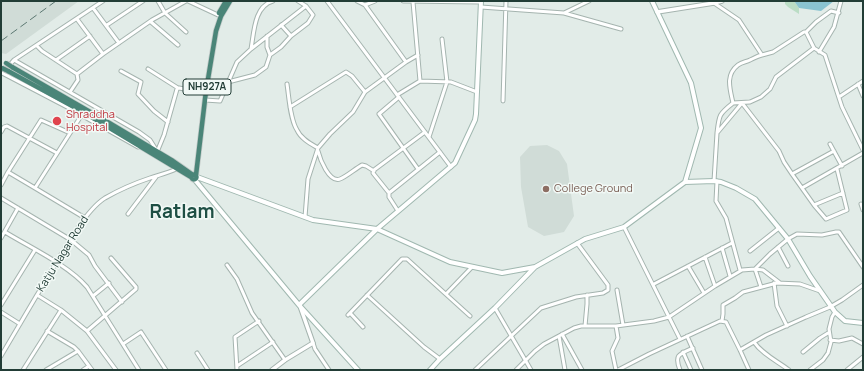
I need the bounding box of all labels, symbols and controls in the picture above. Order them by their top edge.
road number: NH927A [183,79,231,95]
place label: Shraddha Hospital [66,108,115,134]
marker: Shraddha Hospital [51,115,63,127]
place label: College Ground [554,182,633,196]
marker: College Ground [541,184,551,194]
district label: Ratlam [149,202,215,224]
street label: Katju Nagar Road [34,214,92,294]

